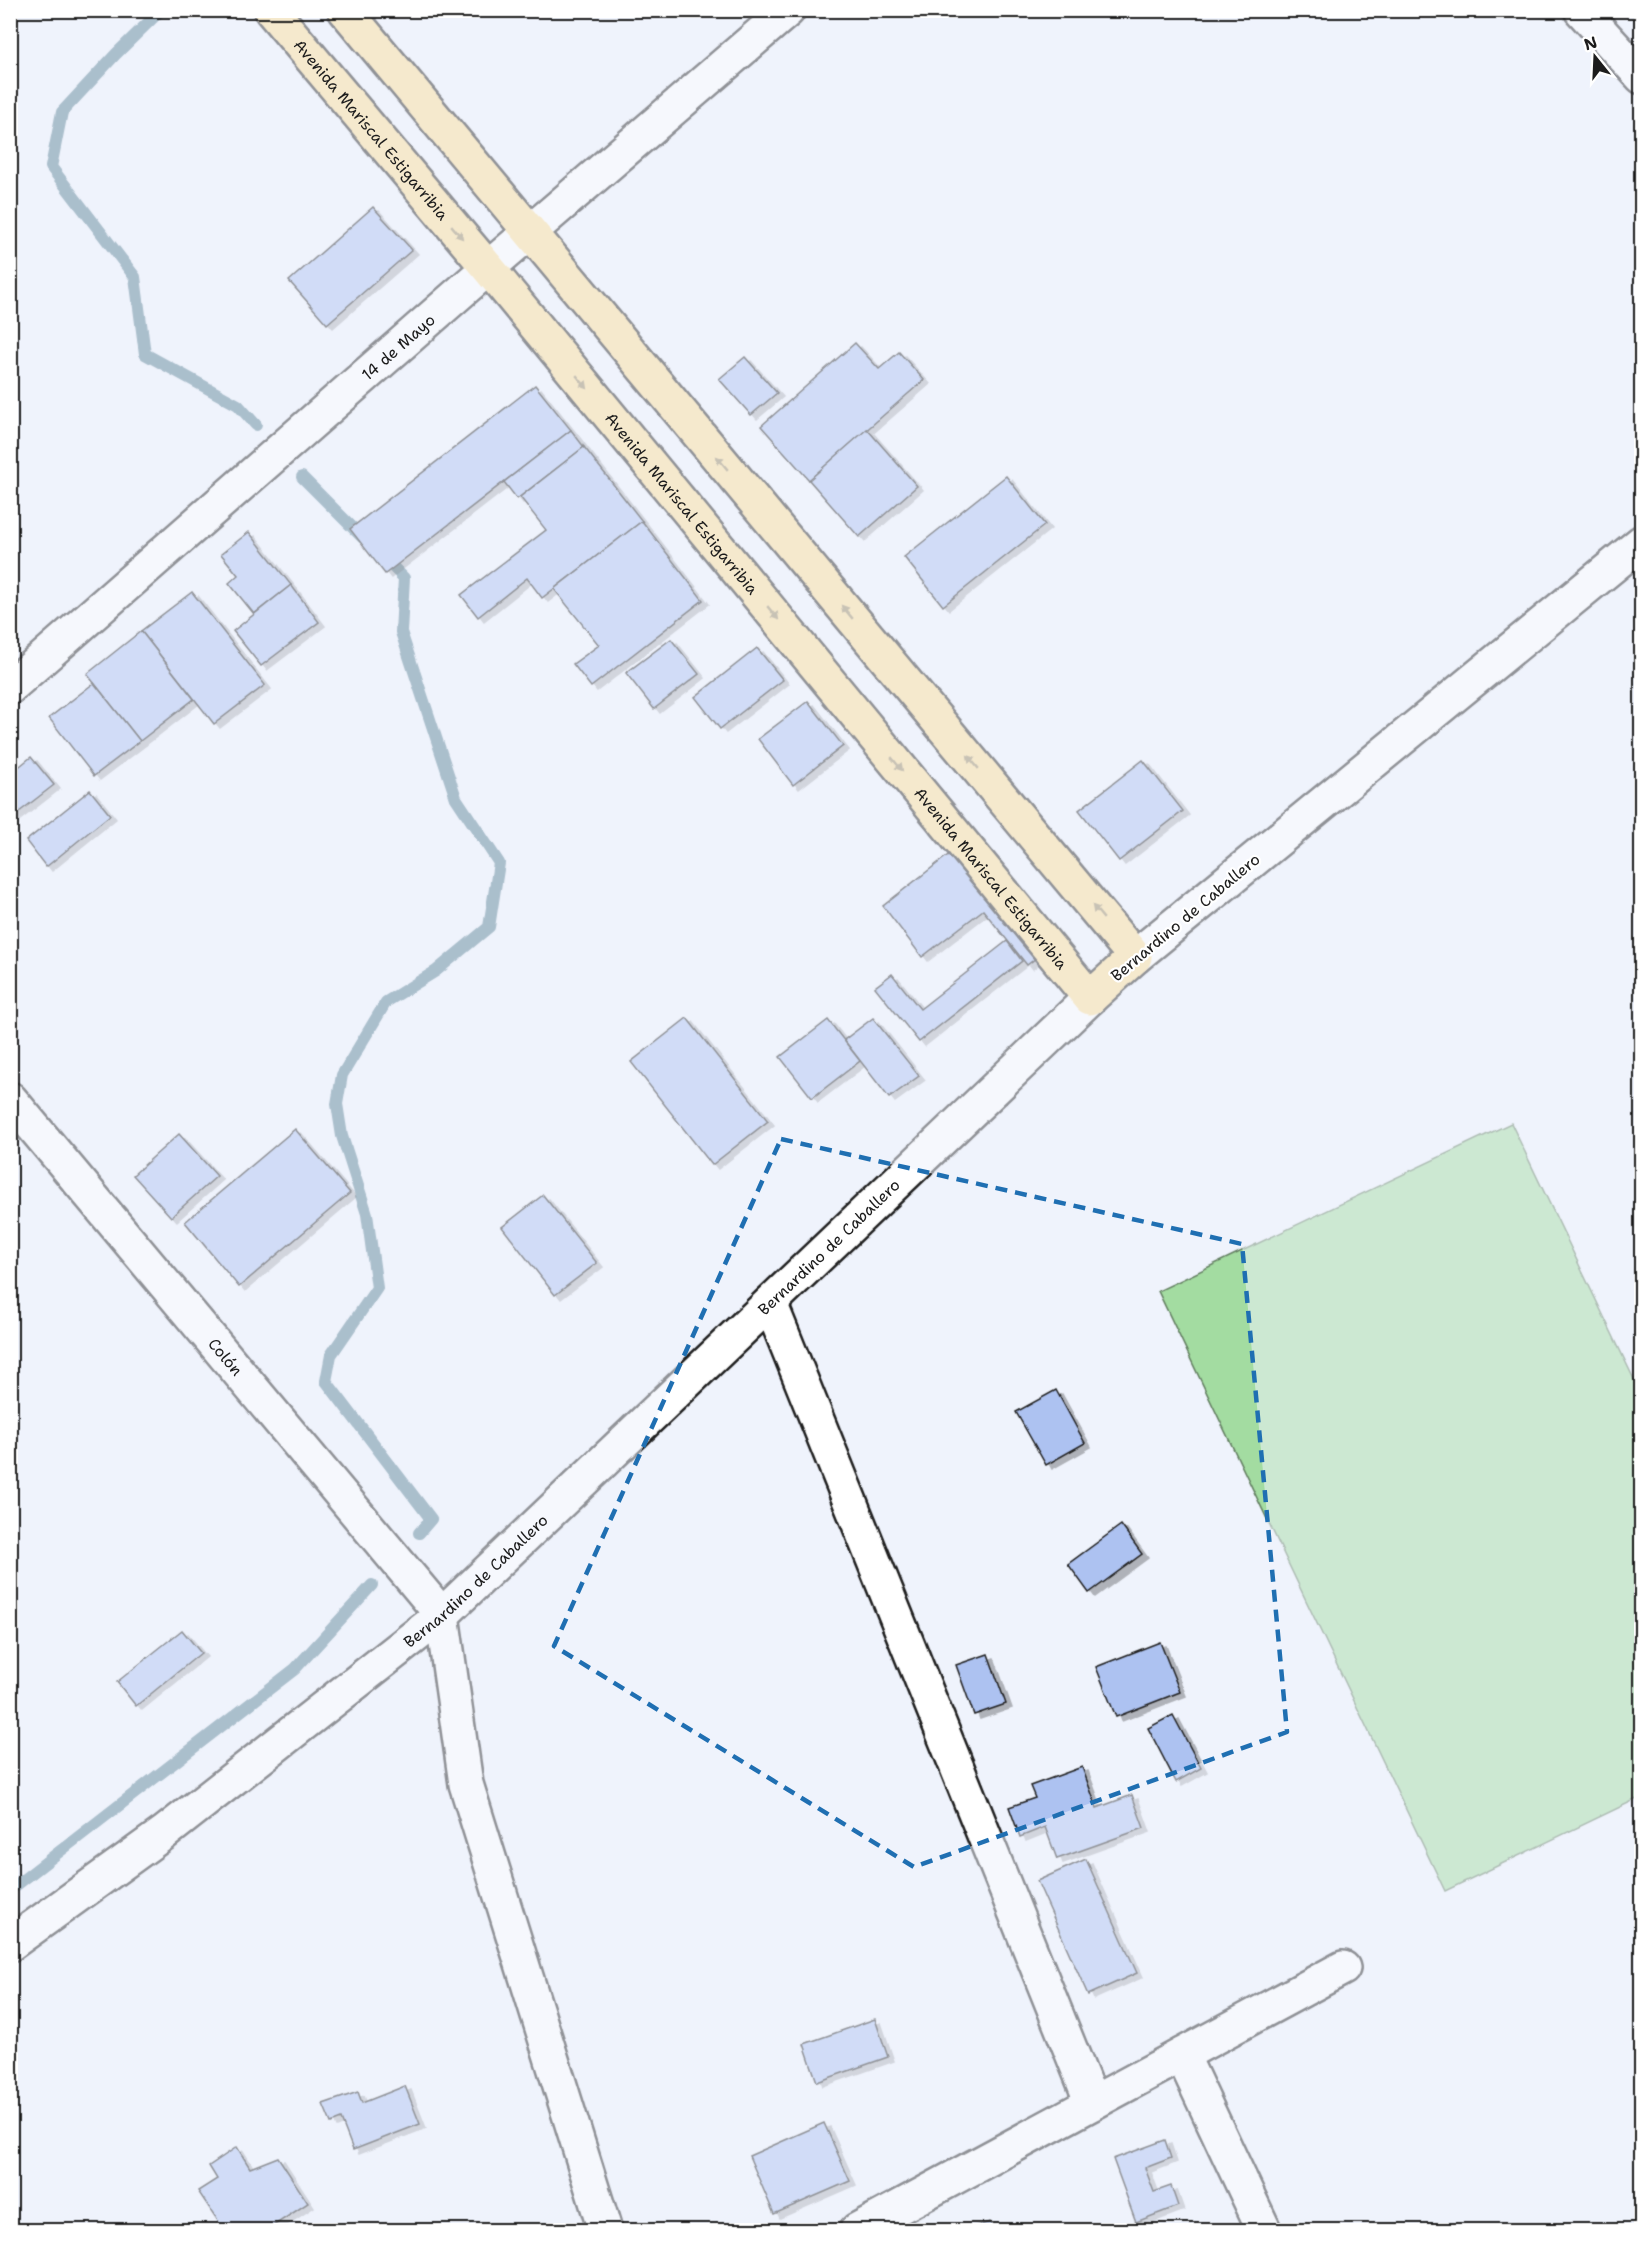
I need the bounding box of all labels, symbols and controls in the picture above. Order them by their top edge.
north arrow [1565,27,1625,87]
text: N [1581,31,1600,55]
street label: Avenida Mariscal Estigarribia [289,35,453,225]
one-way arrow [450,224,463,239]
street label: 14 de Mayo [357,309,439,385]
one-way arrow [575,374,588,390]
street label: Avenida Mariscal Estigarribia [600,408,763,599]
one-way arrow [716,455,729,471]
one-way arrow [842,605,854,620]
one-way arrow [766,606,778,621]
one-way arrow [966,754,979,770]
one-way arrow [890,756,903,771]
street label: Avenida Mariscal Estigarribia [910,783,1072,974]
street label: Bernardino de Caballero [1106,849,1264,986]
one-way arrow [1091,904,1104,920]
street label: Bernardino de Caballero [753,1175,905,1320]
street label: Colón [203,1334,247,1380]
street label: Bernardino de Caballero [399,1510,553,1652]

